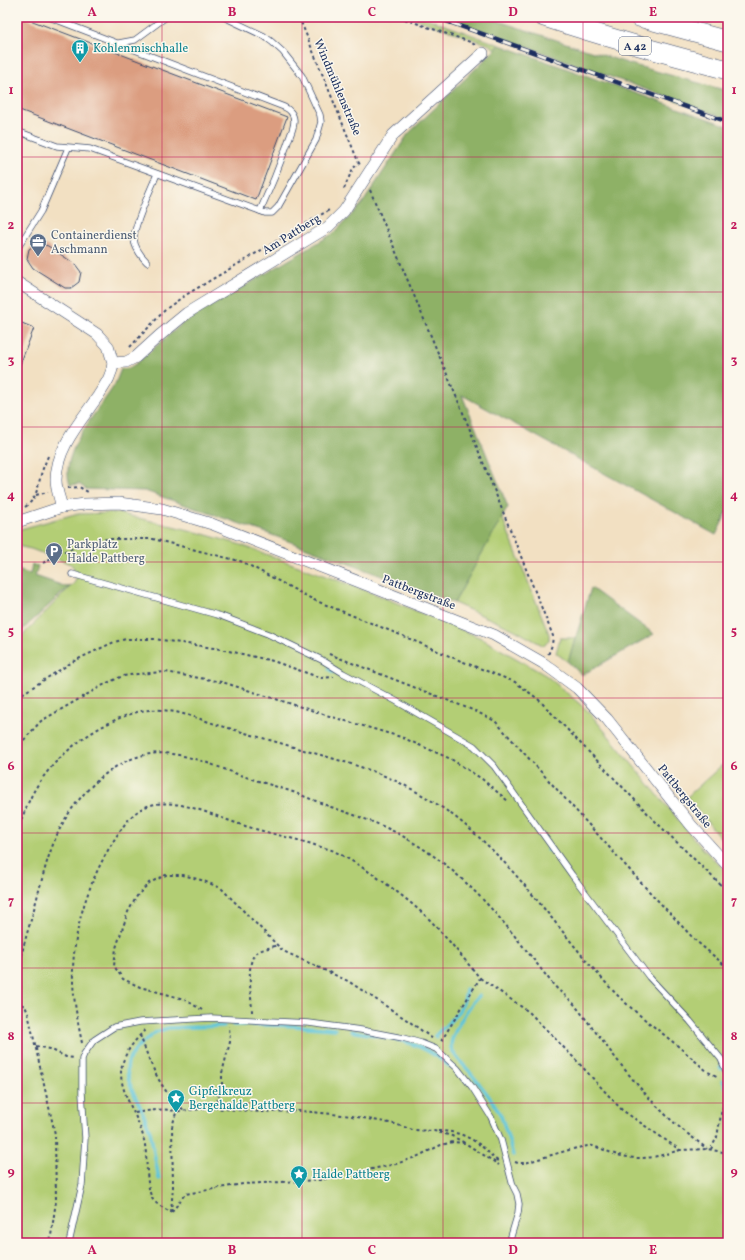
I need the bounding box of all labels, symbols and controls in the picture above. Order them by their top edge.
text: A [87,4,97,22]
text: B [228,4,237,22]
text: C [368,4,376,22]
text: D [508,4,518,22]
text: E [649,4,657,22]
street label: Windmühlenstraße [310,37,365,138]
road number: A 42 [619,37,651,55]
building icon: Kohlenmischhalle [70,38,90,63]
place label: Kohlenmischhalle [93,41,188,57]
text: 1 [8,82,14,100]
text: 1 [731,82,737,100]
street label: Am Pattberg [259,211,324,259]
text: 2 [8,217,15,235]
text: 2 [731,217,738,235]
place label: Containerdienst Aschmann [51,228,137,258]
office icon: Containerdienst Aschmann [28,232,48,257]
text: 3 [8,352,15,370]
text: 3 [731,352,738,370]
text: 4 [7,487,15,505]
text: 4 [730,487,738,505]
place label: Parkplatz Halde Pattberg [67,537,145,567]
parking icon: Parkplatz Halde Pattberg [44,541,64,566]
street label: Pattbergstraße [380,572,458,614]
text: 5 [8,623,14,641]
text: 5 [731,623,737,641]
text: 6 [7,758,15,776]
text: 6 [730,758,738,776]
street label: Pattbergstraße [654,761,715,832]
text: 7 [8,893,14,911]
text: 7 [731,893,737,911]
text: 8 [7,1028,15,1046]
text: 8 [730,1028,738,1046]
place label: Gipfelkreuz Bergehalde Pattberg [189,1084,295,1114]
place icon: Gipfelkreuz Bergehalde Pattberg [166,1088,186,1113]
text: 9 [7,1163,15,1181]
text: 9 [730,1163,738,1181]
place icon: Halde Pattberg [289,1164,309,1189]
place label: Halde Pattberg [312,1167,390,1183]
text: A [87,1242,97,1260]
text: B [228,1242,237,1260]
text: C [368,1242,376,1260]
text: D [508,1242,518,1260]
text: E [649,1242,657,1260]

